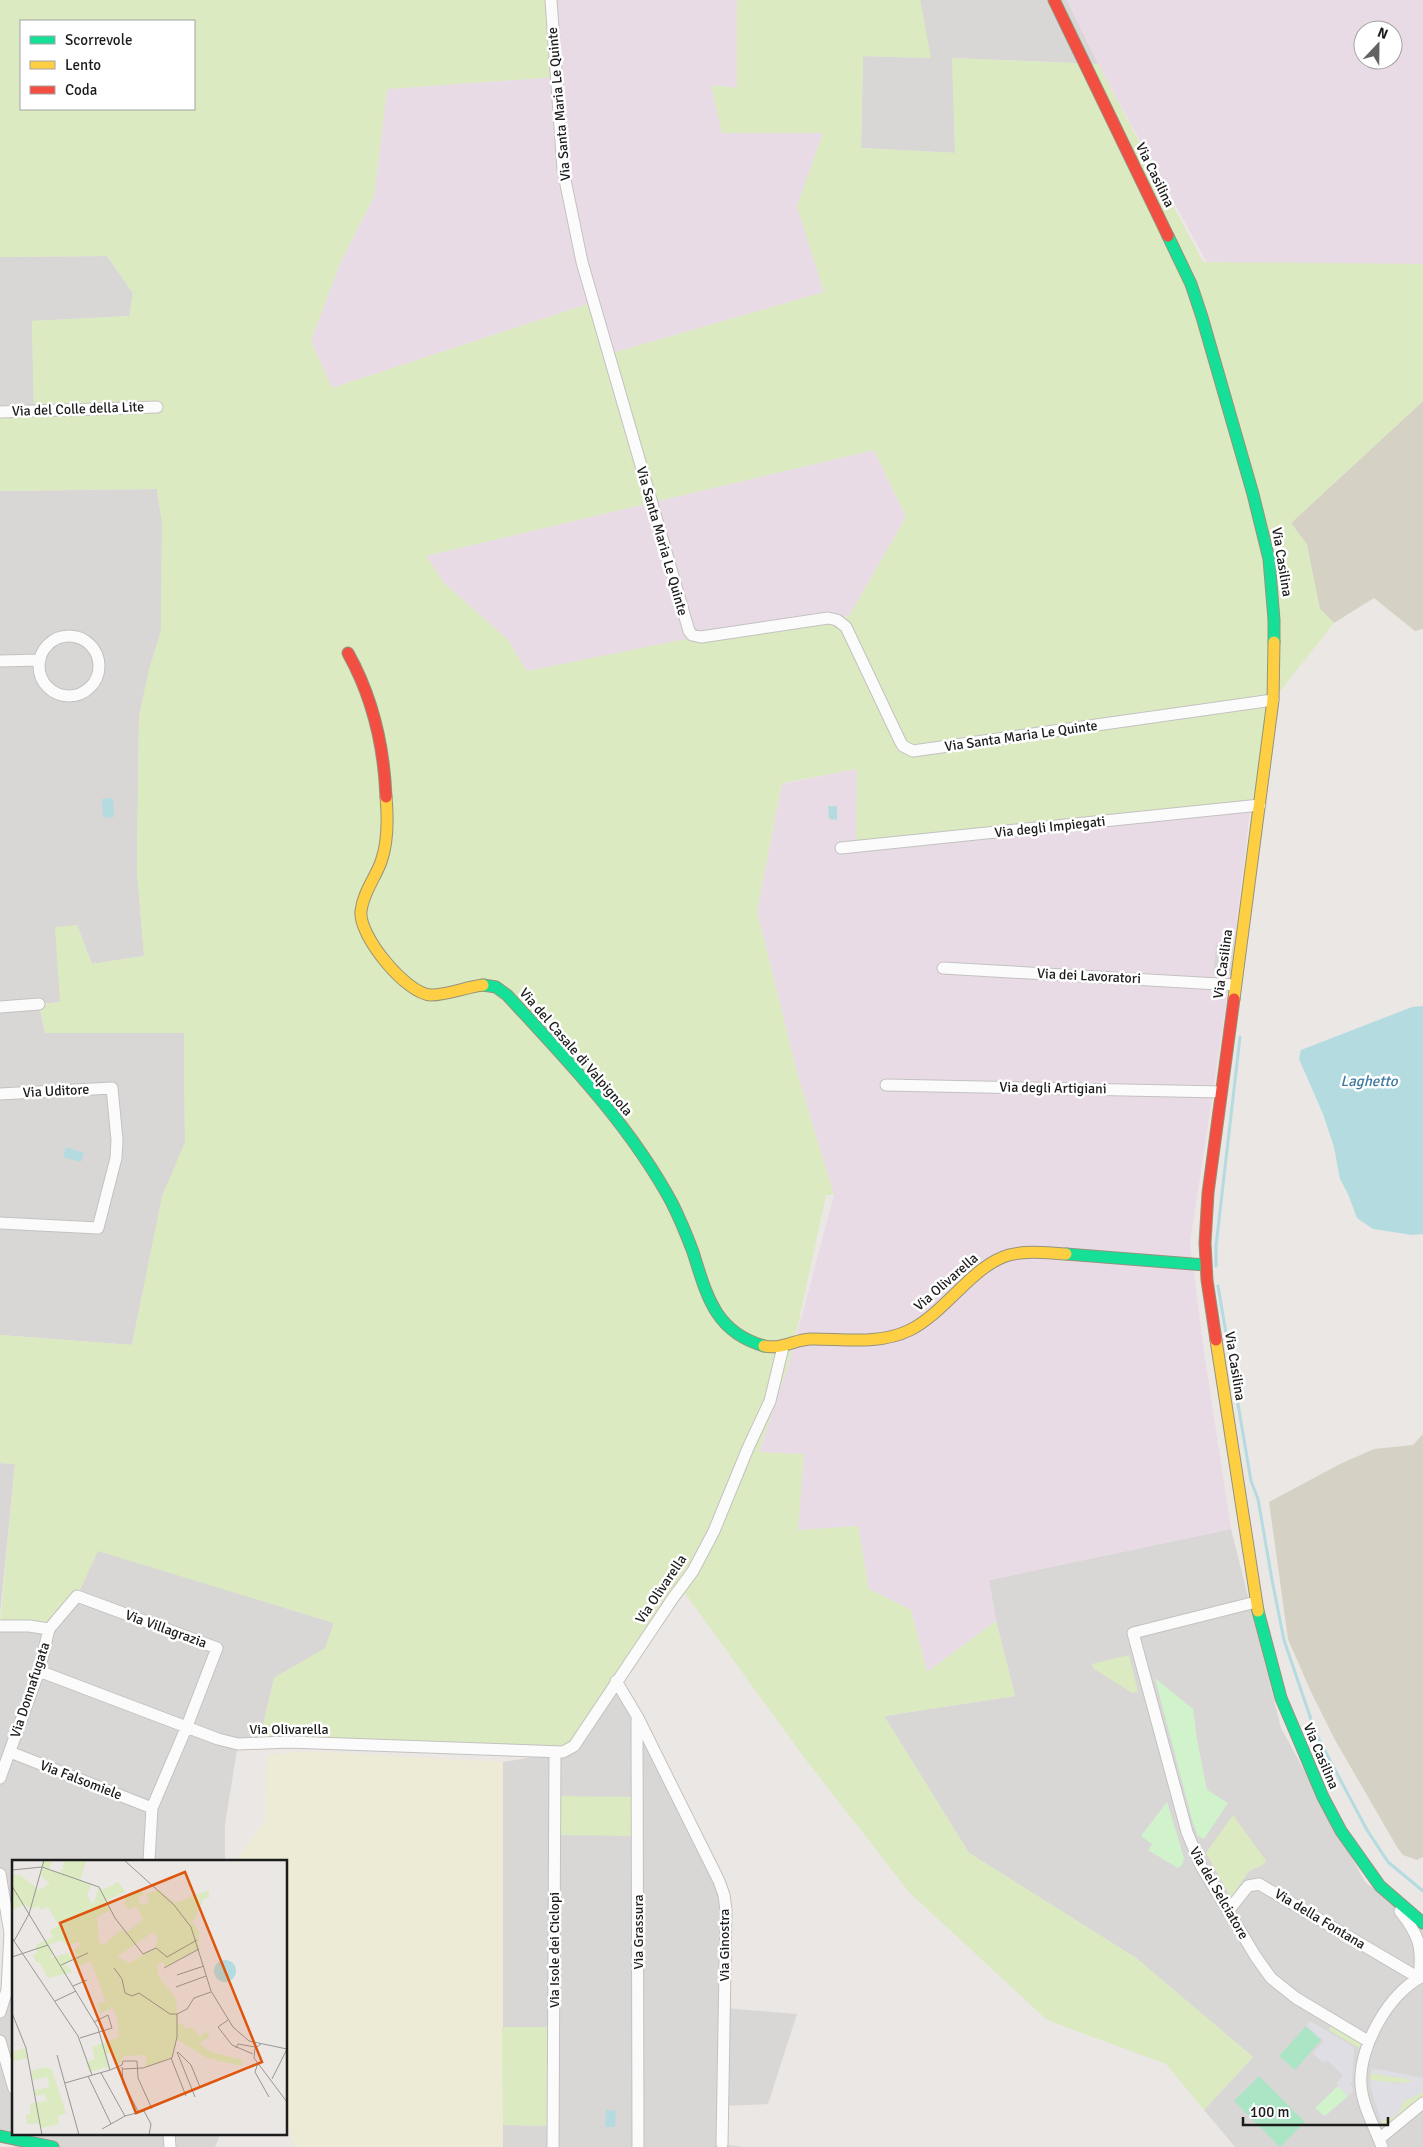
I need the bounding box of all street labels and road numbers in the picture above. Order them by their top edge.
street label: Via Santa Maria Le Quinte [544,26,574,182]
street label: Via Casilina [1132,140,1178,210]
street label: Via del Colle della Lite [11,398,145,420]
street label: Via Santa Maria Le Quinte [633,464,691,618]
street label: Via Casilina [1268,526,1296,598]
street label: Via Santa Maria Le Quinte [943,717,1099,755]
street label: Via degli Impiegati [994,813,1106,841]
street label: Via Casilina [1210,928,1236,1000]
street label: Via dei Lavoratori [1037,965,1141,987]
street label: Via del Casale di Valpignola [516,985,636,1119]
street label: Via degli Artigiani [999,1079,1107,1097]
street label: Via Uditore [22,1081,90,1101]
street label: Via Olivarella [910,1250,982,1314]
street label: Via Casilina [1221,1330,1249,1402]
street label: Via Olivarella [632,1551,690,1627]
street label: Via Villagrazia [123,1606,209,1652]
street label: Via Donnafugata [7,1640,53,1740]
street label: Via Casilina [1300,1720,1342,1792]
street label: Via Olivarella [249,1721,329,1738]
street label: Via Falsomiele [38,1757,124,1803]
street label: Via del Selciatore [1186,1844,1252,1942]
street label: Via della Fontana [1271,1885,1369,1953]
street label: Via Isole dei Ciclopi [546,1892,563,2008]
street label: Via Grassura [630,1894,647,1970]
street label: Via Ginostra [716,1909,733,1981]

